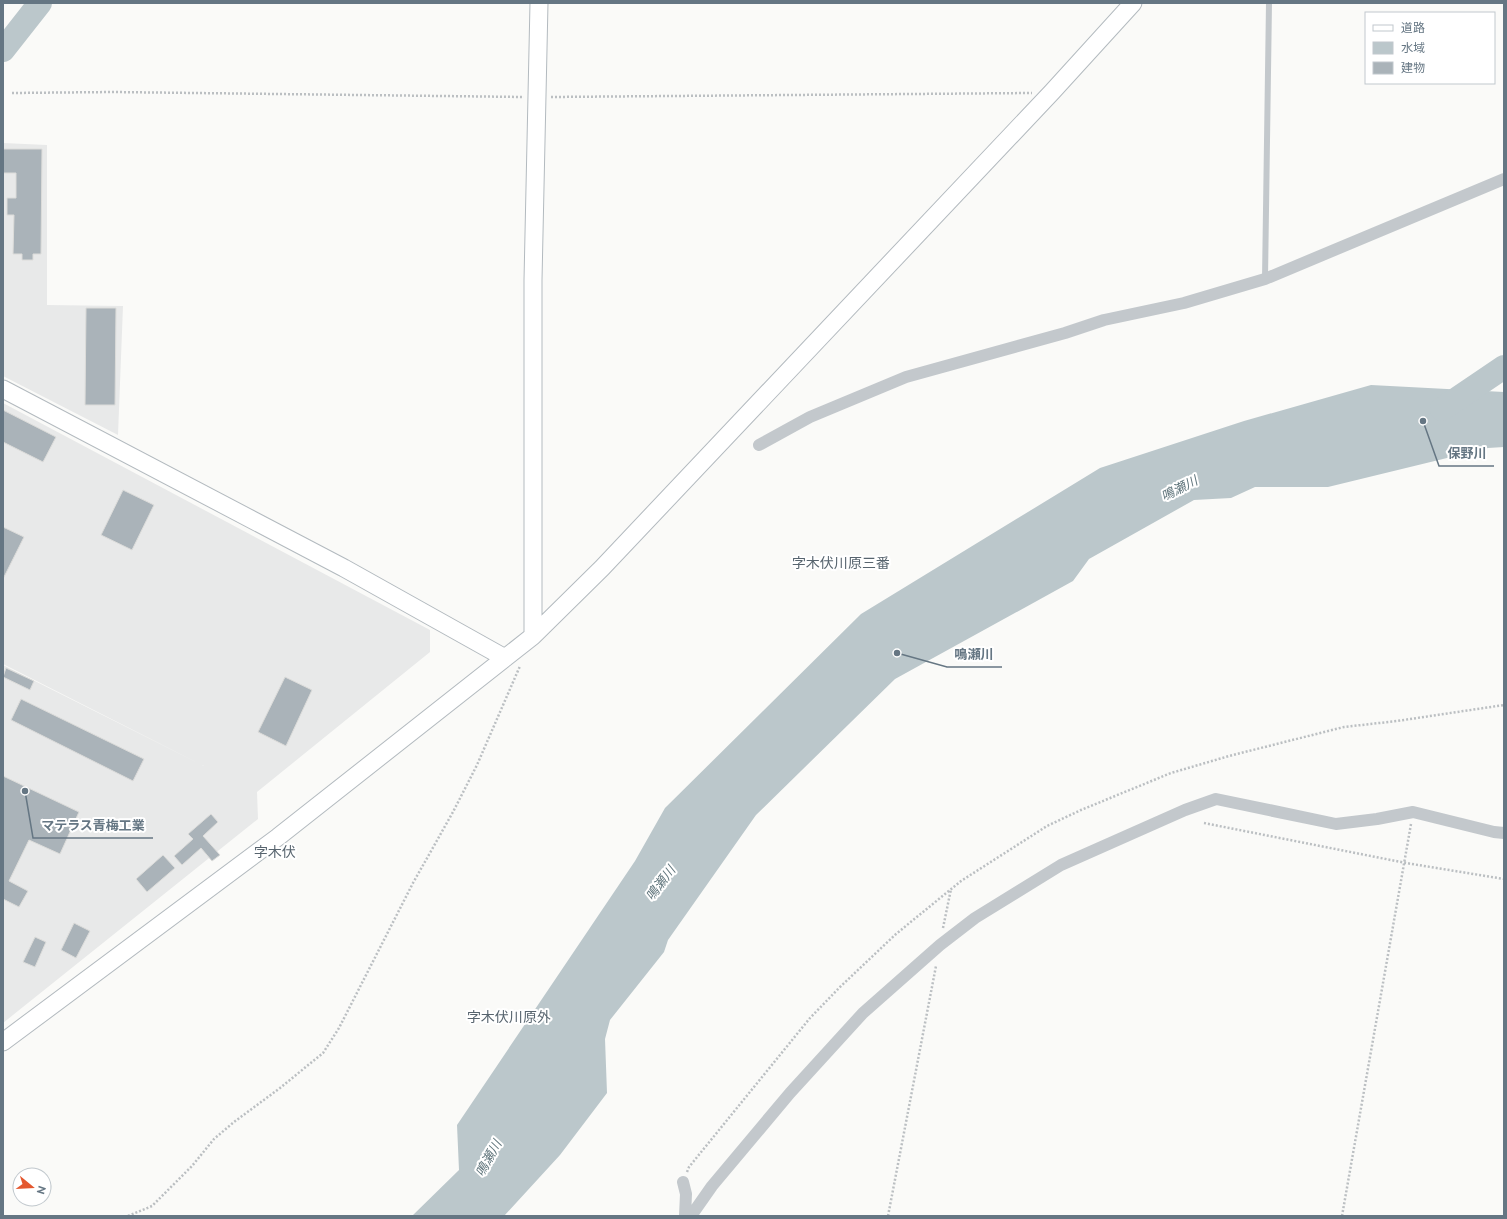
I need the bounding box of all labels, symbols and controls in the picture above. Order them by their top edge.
legend [1365,12,1495,84]
text: 道路 [1401,21,1425,34]
text: 水域 [1401,41,1425,54]
text: 建物 [1401,61,1425,74]
callout: 保野川 [1439,441,1494,466]
text: 保野川 [1447,446,1487,460]
water label: 鳴瀬川 [1158,472,1201,503]
district label: 字木伏川原三番 [792,555,890,571]
callout: 鳴瀬川 [947,642,1002,667]
text: 鳴瀬川 [954,647,994,661]
callout: マテラス青梅工業 [33,813,153,838]
text: マテラス青梅工業 [41,818,145,832]
district label: 字木伏 [254,844,296,860]
water label: 鳴瀬川 [643,862,679,903]
district label: 字木伏川原外 [467,1009,551,1025]
water label: 鳴瀬川 [472,1136,505,1178]
north arrow [12,1167,52,1207]
text: N [35,1184,48,1196]

